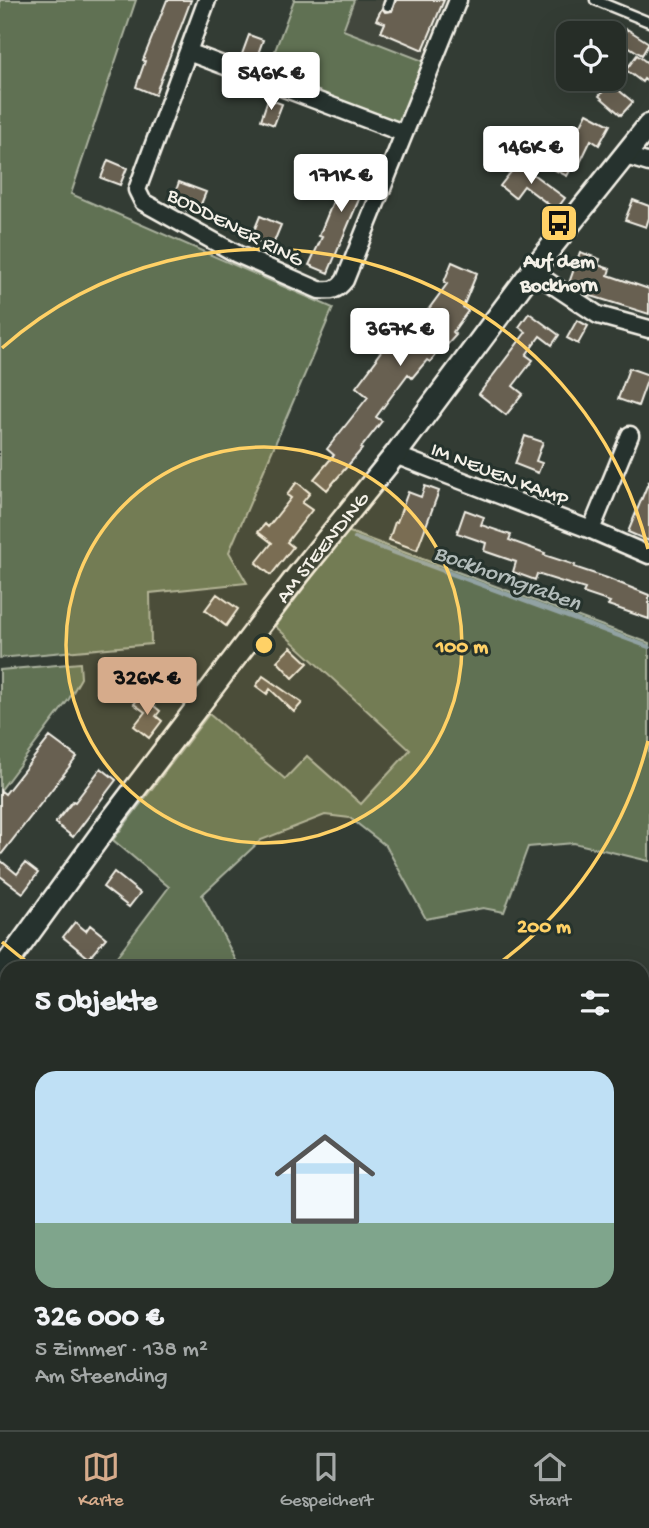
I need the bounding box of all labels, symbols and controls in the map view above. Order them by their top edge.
map controls [556,21,626,91]
button: locate [556,21,626,91]
pin: 546K € [214,52,328,112]
text: 546K € [238,61,304,88]
pin: 146K € [474,127,588,186]
text: 146K € [499,135,563,162]
pin: 171K € [284,154,398,214]
text: 171K € [310,163,372,190]
street label: BODDENER RING [161,184,307,275]
bus stop icon: Auf dem Bockhorn [538,202,580,244]
place label: Auf dem Bockhorn [519,251,599,300]
pin: 367K € [343,308,457,368]
text: 367K € [366,317,434,344]
street label: IM NEUEN KAMP [426,439,571,514]
street label: AM STEENDING [272,488,377,609]
water label: Bockhorngraben [430,540,585,619]
centre of rings [252,633,276,657]
text: 100 m [435,636,488,661]
pin: 326K € [90,658,204,717]
text: 326K € [114,666,180,693]
text: 200 m [517,916,571,941]
icon: filters [576,984,614,1022]
text: 5 Objekte [35,986,157,1021]
icon: home [262,1116,388,1242]
text: 326 000 € [35,1302,164,1337]
text: 5 Zimmer · 138 m² [35,1337,208,1364]
text: Am Steending [35,1364,168,1391]
tab: Karte [78,1448,123,1513]
tab: Gespeichert [280,1448,373,1513]
tab: Start [529,1448,571,1513]

